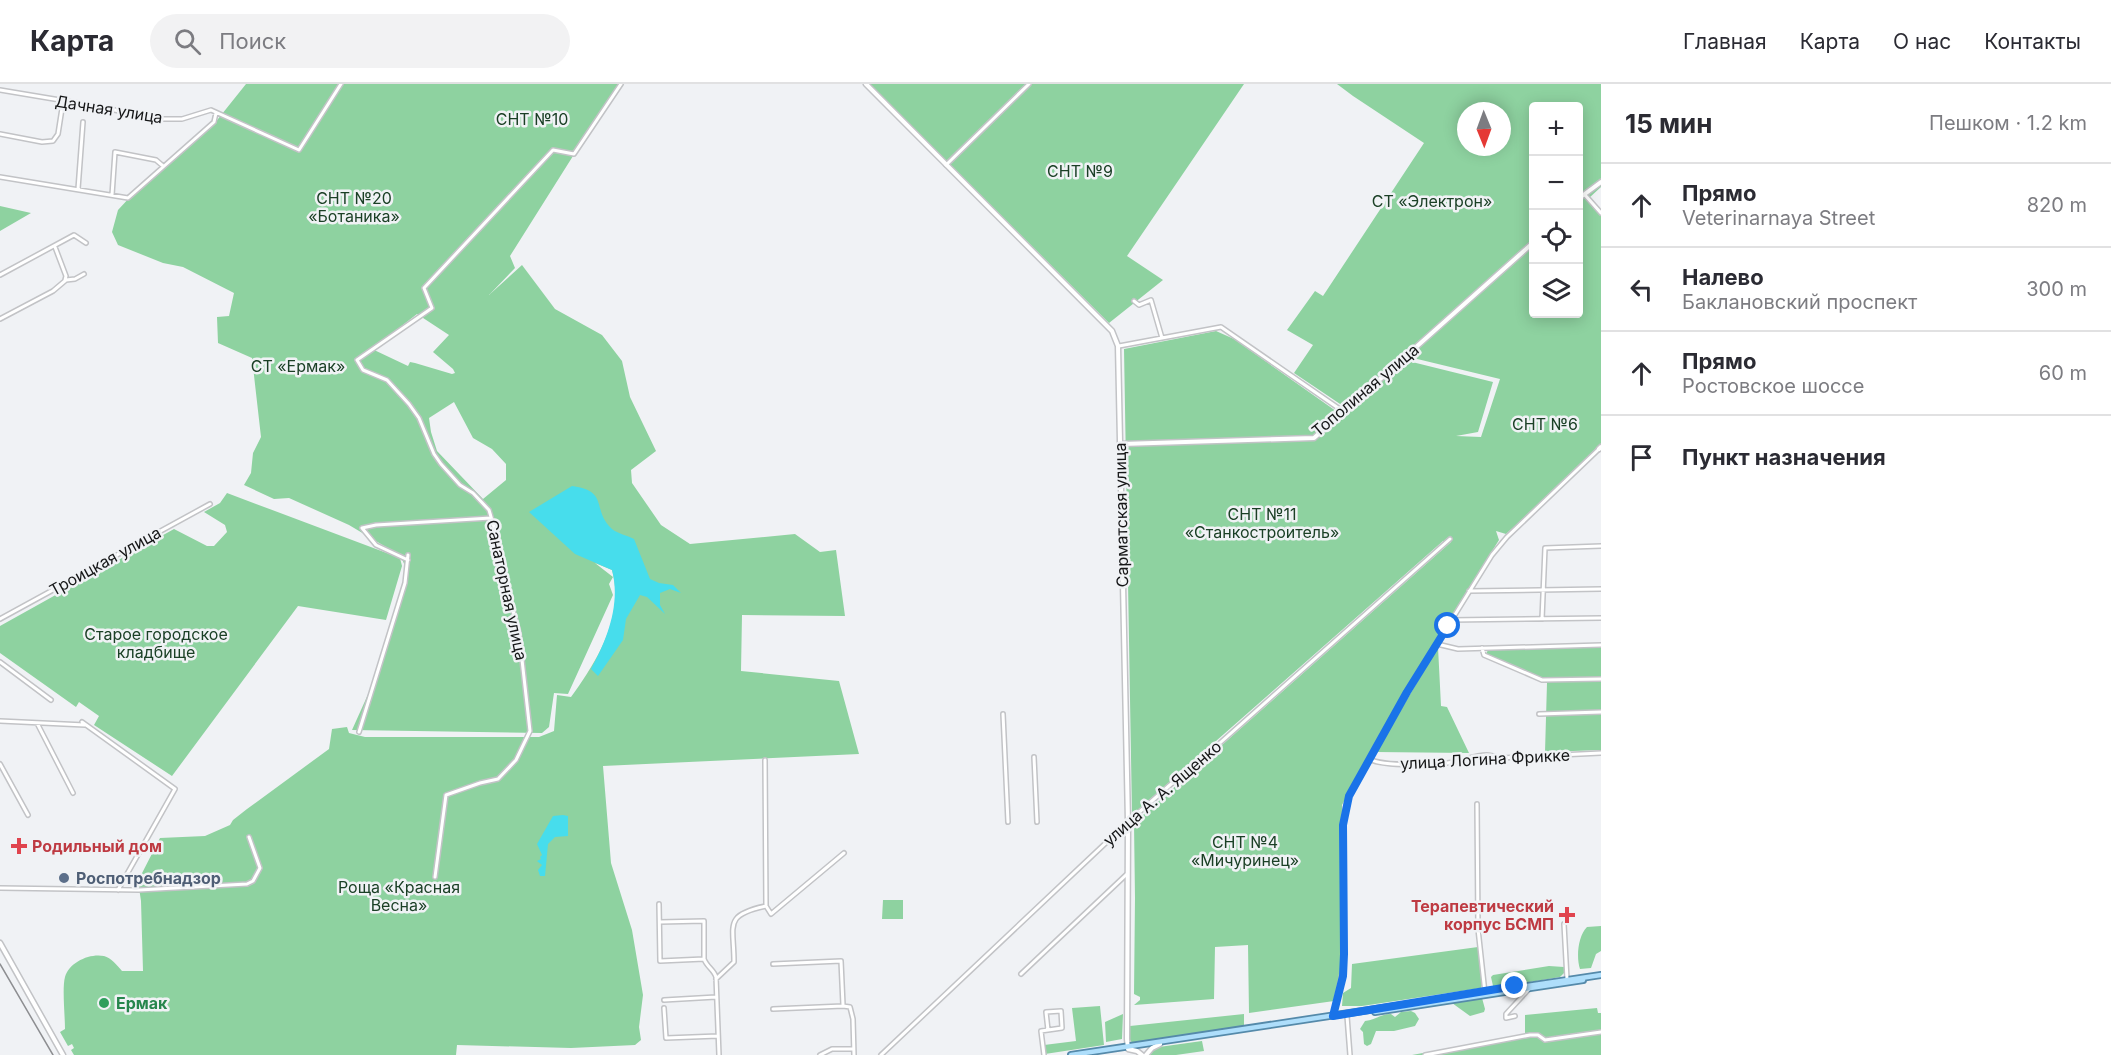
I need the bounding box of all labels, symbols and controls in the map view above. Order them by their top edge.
search box [150,14,570,68]
text: Карта [30,24,114,58]
icon: search [171,25,204,58]
text: Поиск [219,28,286,54]
text: Главная [1683,29,1767,54]
text: Карта [1800,29,1860,54]
text: О нас [1893,29,1951,54]
text: Контакты [1984,29,2081,54]
street label: Дачная улица [54,91,164,127]
north arrow [1457,102,1511,156]
map controls [1529,102,1583,318]
button: + [1529,102,1583,156]
text: 15 мин [1625,108,1712,139]
park label: СНТ №10 [496,109,568,129]
text: Пешком · 1.2 km [1929,111,2087,135]
button: − [1529,156,1583,210]
park label: СНТ №9 [1047,161,1113,181]
text: Прямо [1682,180,1756,206]
park label: СНТ №20 «Ботаника» [308,188,400,226]
icon: ahead [1625,189,1658,222]
park label: СТ «Электрон» [1372,191,1492,211]
text: 820 m [2027,193,2087,217]
text: Veterinarnaya Street [1682,206,1875,230]
button: locate [1529,210,1583,264]
button: layers [1529,264,1583,318]
text: Налево [1682,264,1764,290]
icon: left [1625,273,1658,306]
text: 300 m [2026,277,2087,301]
text: Баклановский проспект [1682,290,1917,314]
street label: Тополиная улица [1307,339,1423,441]
text: Прямо [1682,348,1756,374]
park label: СТ «Ермак» [251,356,345,376]
icon: ahead [1625,357,1658,390]
text: 60 m [2039,361,2087,385]
text: Ростовское шоссе [1682,374,1864,398]
park label: СНТ №6 [1512,414,1578,434]
icon: arrive [1625,441,1658,474]
street label: Сарматская улица [1110,443,1132,587]
text: Пункт назначения [1682,444,1886,470]
park label: СНТ №11 «Станкостроитель» [1185,504,1339,542]
street label: Санаторная улица [482,518,532,662]
street label: Троицкая улица [46,522,164,600]
route start [1434,612,1460,638]
park label: Старое городское кладбище [84,624,228,662]
street label: улица А. А. Ященко [1099,736,1225,850]
street label: улица Логина Фрикке [1400,745,1570,773]
park label: СНТ №4 «Мичуринец» [1191,832,1299,870]
place label: Родильный дом [32,836,162,856]
marker: Родильный дом [10,837,28,855]
place label: Роспотребнадзор [76,868,221,888]
marker: Роспотребнадзор [57,871,71,885]
park label: Роща «Красная Весна» [338,877,460,915]
place label: Терапевтический корпус БСМП [1411,896,1554,934]
marker: Терапевтический корпус БСМП [1558,906,1576,924]
route end [1501,972,1527,998]
place label: Ермак [116,993,168,1013]
marker: Ермак [97,996,111,1010]

